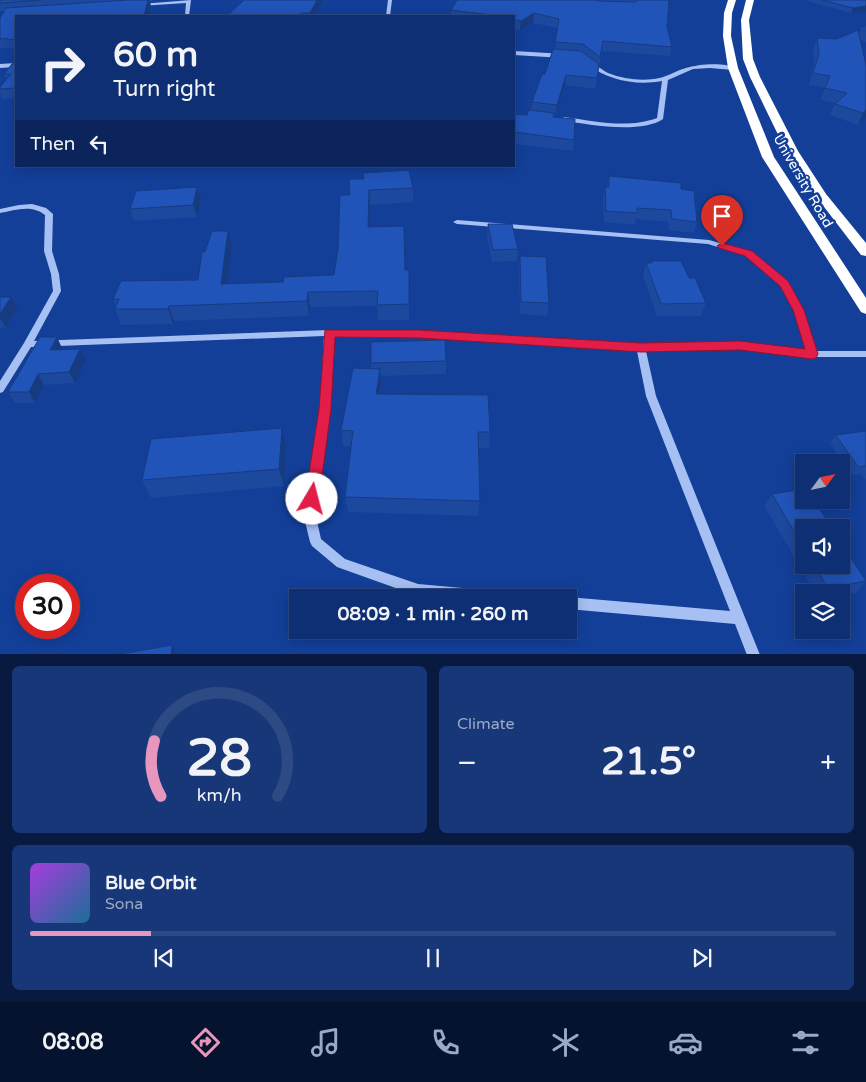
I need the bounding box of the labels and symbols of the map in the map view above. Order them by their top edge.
street label: University Road [769,131,837,231]
pin [701,195,743,246]
north arrow [795,454,850,509]
position arrow [285,472,337,524]
speed limit sign: 30 [15,574,80,639]

